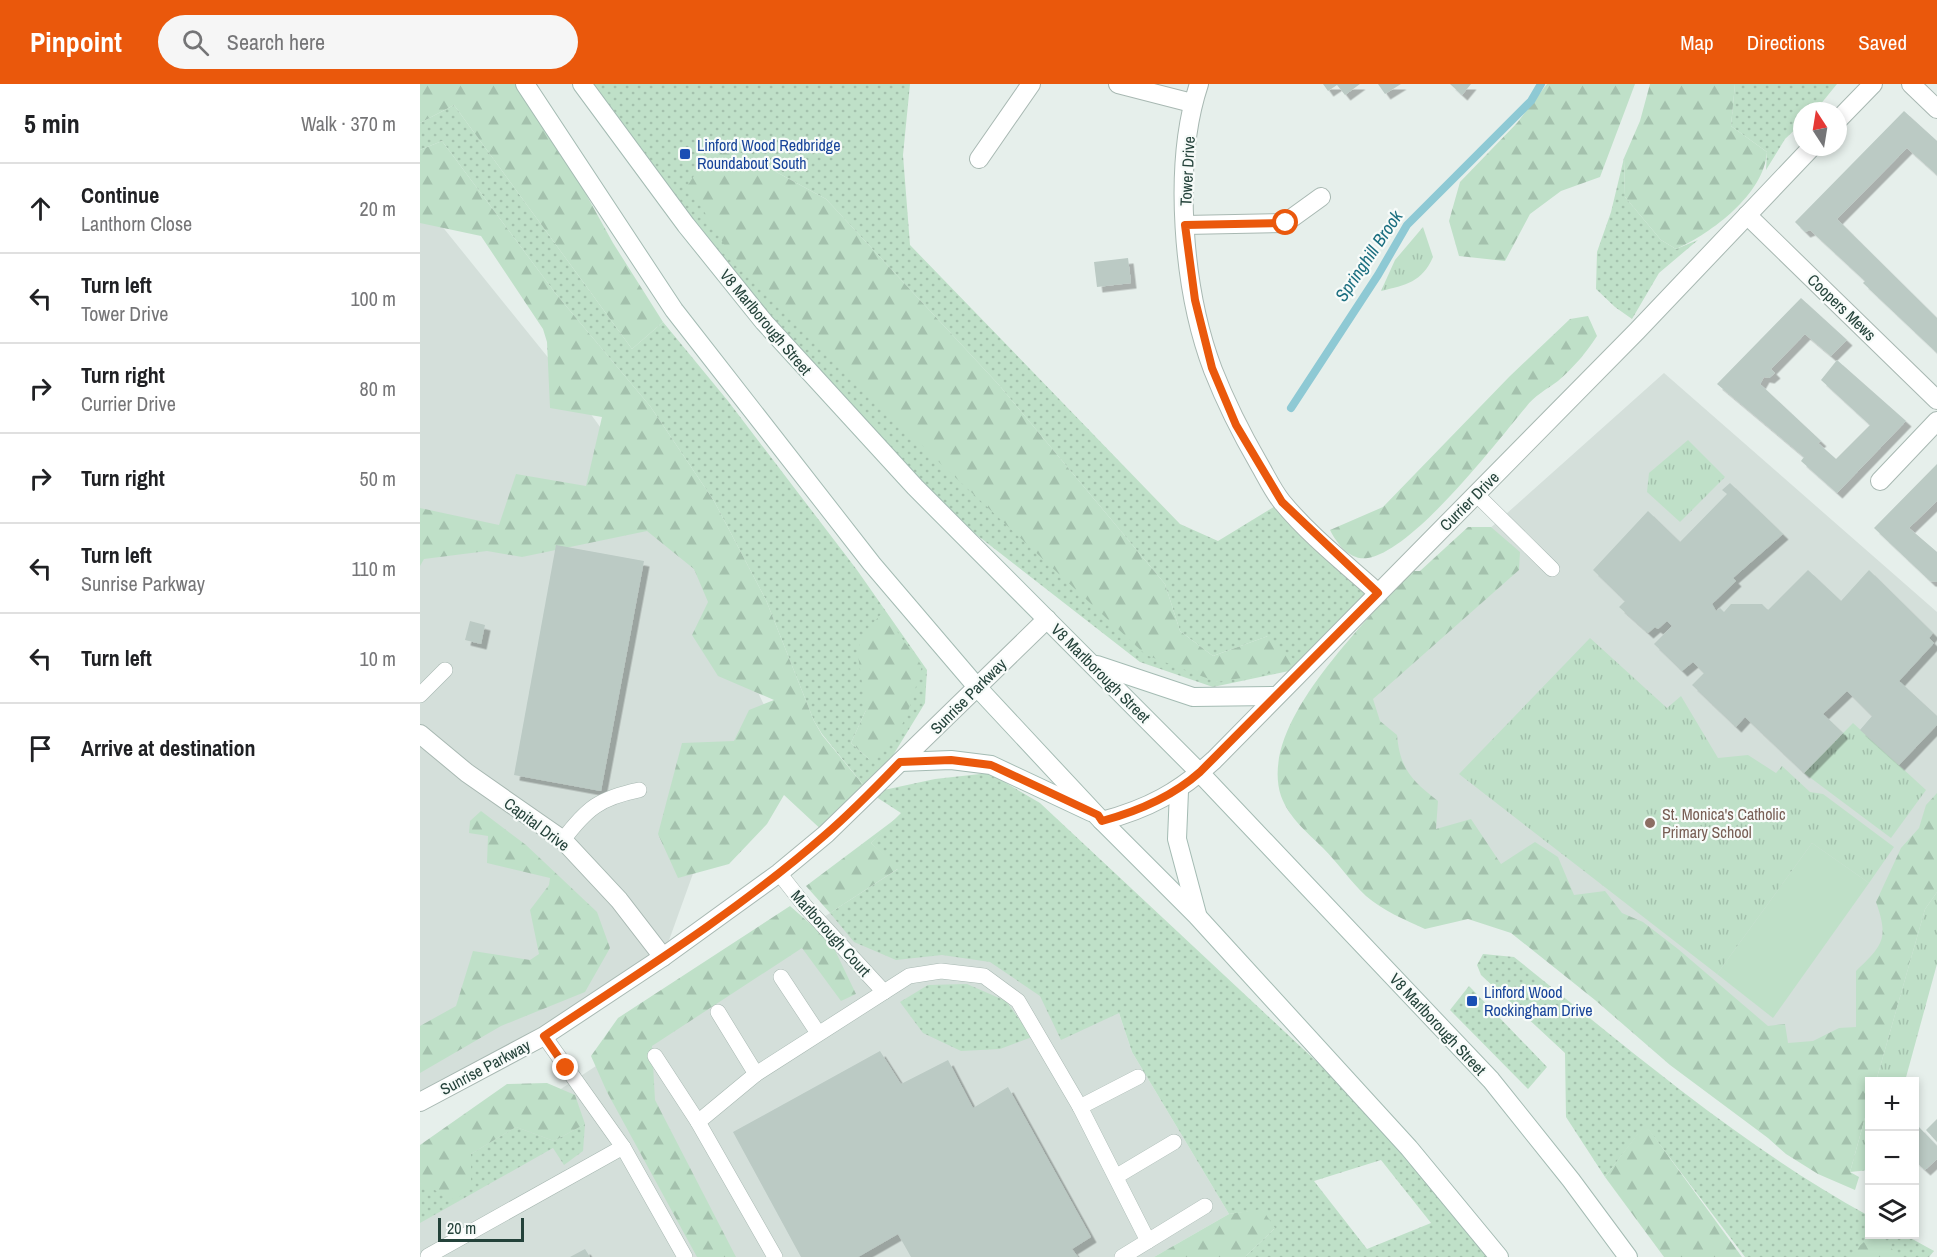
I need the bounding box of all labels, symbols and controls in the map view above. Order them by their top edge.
search box [158,15,578,69]
text: Pinpoint [30,23,122,61]
icon: search [179,26,212,59]
text: Search here [227,27,325,57]
text: Map [1680,28,1714,57]
text: Directions [1747,28,1825,57]
text: Saved [1858,28,1907,57]
north arrow [1793,102,1847,156]
text: 5 min [24,106,80,141]
text: Walk · 370 m [301,110,396,137]
place label: Linford Wood Redbridge Roundabout South [697,134,840,174]
street label: Tower Drive [1174,135,1200,207]
marker: Linford Wood Redbridge Roundabout South [678,147,692,161]
text: Continue [81,180,159,210]
icon: ahead [24,192,57,225]
text: 20 m [360,195,396,222]
water label: Springhill Brook [1329,205,1409,306]
route start [1272,209,1298,235]
text: Lanthorn Close [81,210,192,237]
street label: V8 Marlborough Street [715,264,817,380]
street label: Coopers Mews [1803,269,1881,345]
text: Turn left [81,270,152,300]
icon: left [24,282,57,315]
text: 100 m [350,285,396,312]
text: Tower Drive [81,300,168,327]
text: Turn right [81,360,165,390]
icon: right [24,372,57,405]
text: 80 m [360,375,396,402]
text: Currier Drive [81,390,176,417]
icon: right [24,462,57,495]
text: Turn right [81,463,165,493]
text: 50 m [360,465,396,492]
street label: Currier Drive [1434,466,1504,536]
text: Turn left [81,540,152,570]
icon: left [24,552,57,585]
text: 110 m [352,555,396,582]
text: Sunrise Parkway [81,570,205,597]
street label: V8 Marlborough Street [1047,619,1156,728]
icon: left [24,642,57,675]
text: Turn left [81,643,152,673]
text: 10 m [360,645,396,672]
street label: Sunrise Parkway [925,653,1011,739]
icon: arrive [24,732,57,765]
text: Arrive at destination [81,733,255,763]
street label: Capital Drive [500,792,574,856]
place label: St. Monica's Catholic Primary School [1662,803,1786,843]
marker: St. Monica's Catholic Primary School [1643,816,1657,830]
street label: Marlborough Court [786,885,876,981]
street label: V8 Marlborough Street [1385,968,1491,1080]
place label: Linford Wood Rockingham Drive [1484,981,1593,1021]
marker: Linford Wood Rockingham Drive [1465,994,1479,1008]
street label: Sunrise Parkway [436,1034,534,1100]
route end [552,1054,578,1080]
map controls [1865,1077,1919,1239]
button: + [1865,1077,1919,1131]
button: − [1865,1131,1919,1185]
button: layers [1865,1185,1919,1239]
scale bar [438,1215,524,1242]
text: 20 m [447,1217,476,1239]

